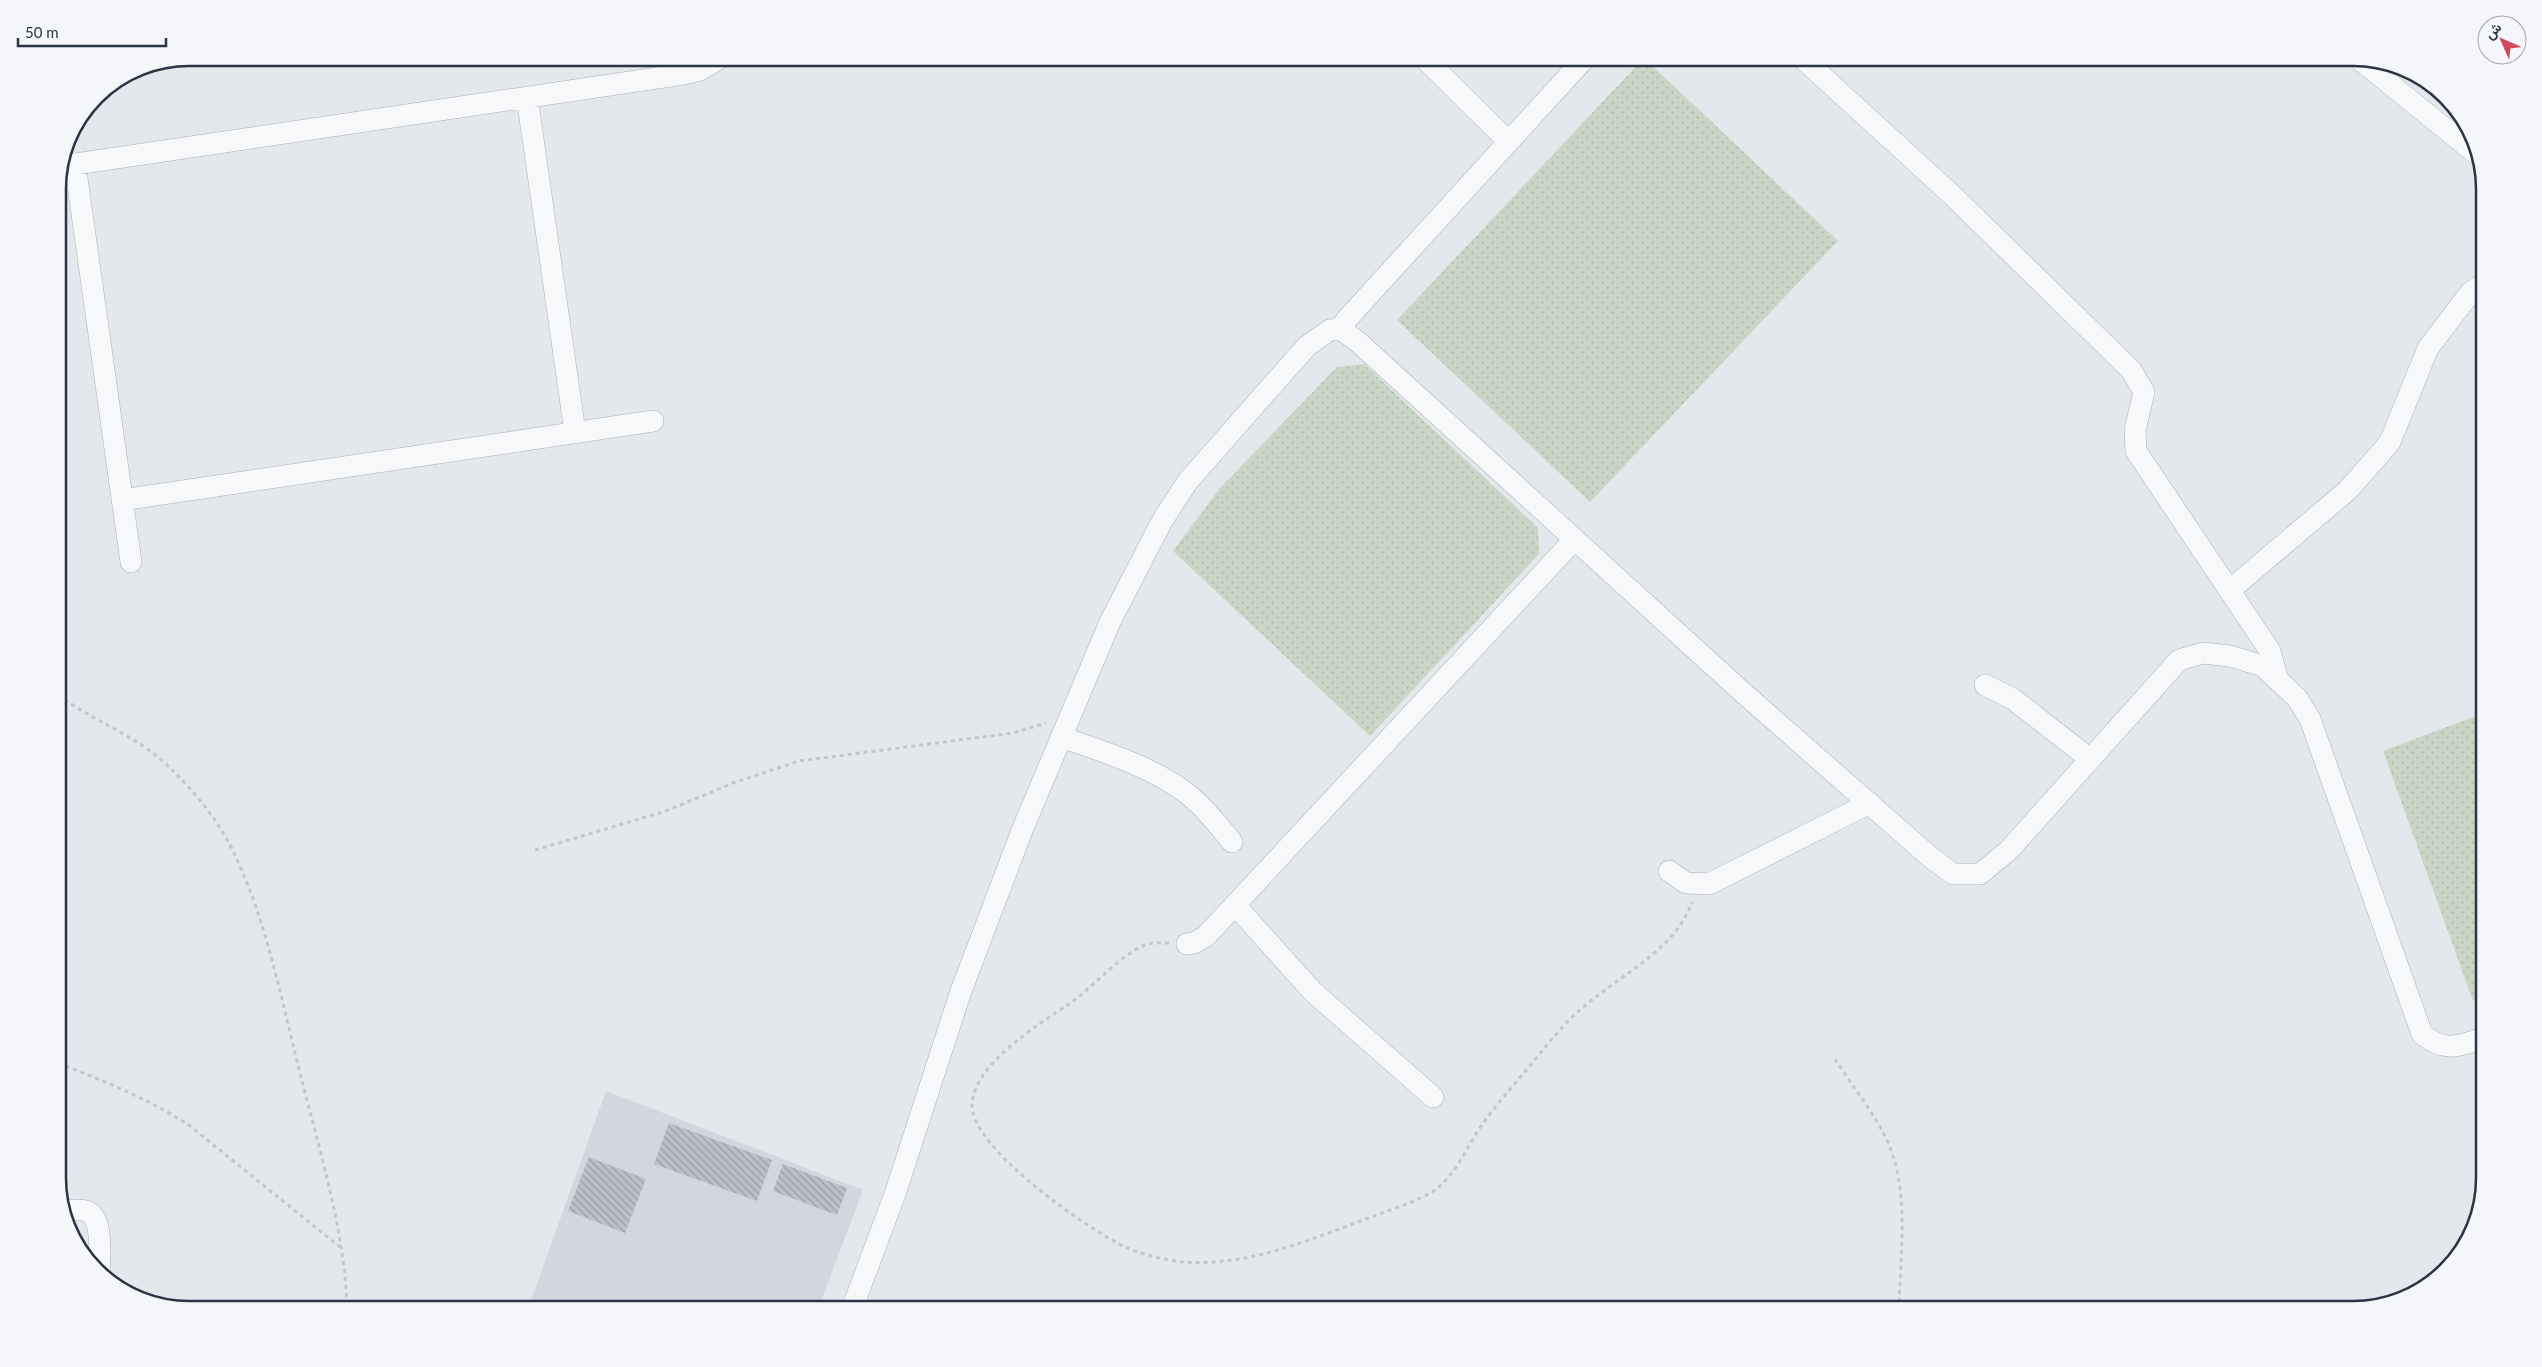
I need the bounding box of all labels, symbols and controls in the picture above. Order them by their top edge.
scale bar [18,15,165,47]
north arrow [2477,15,2527,65]
text: ش [2480,18,2505,43]
text: 50 m [25,23,59,41]

